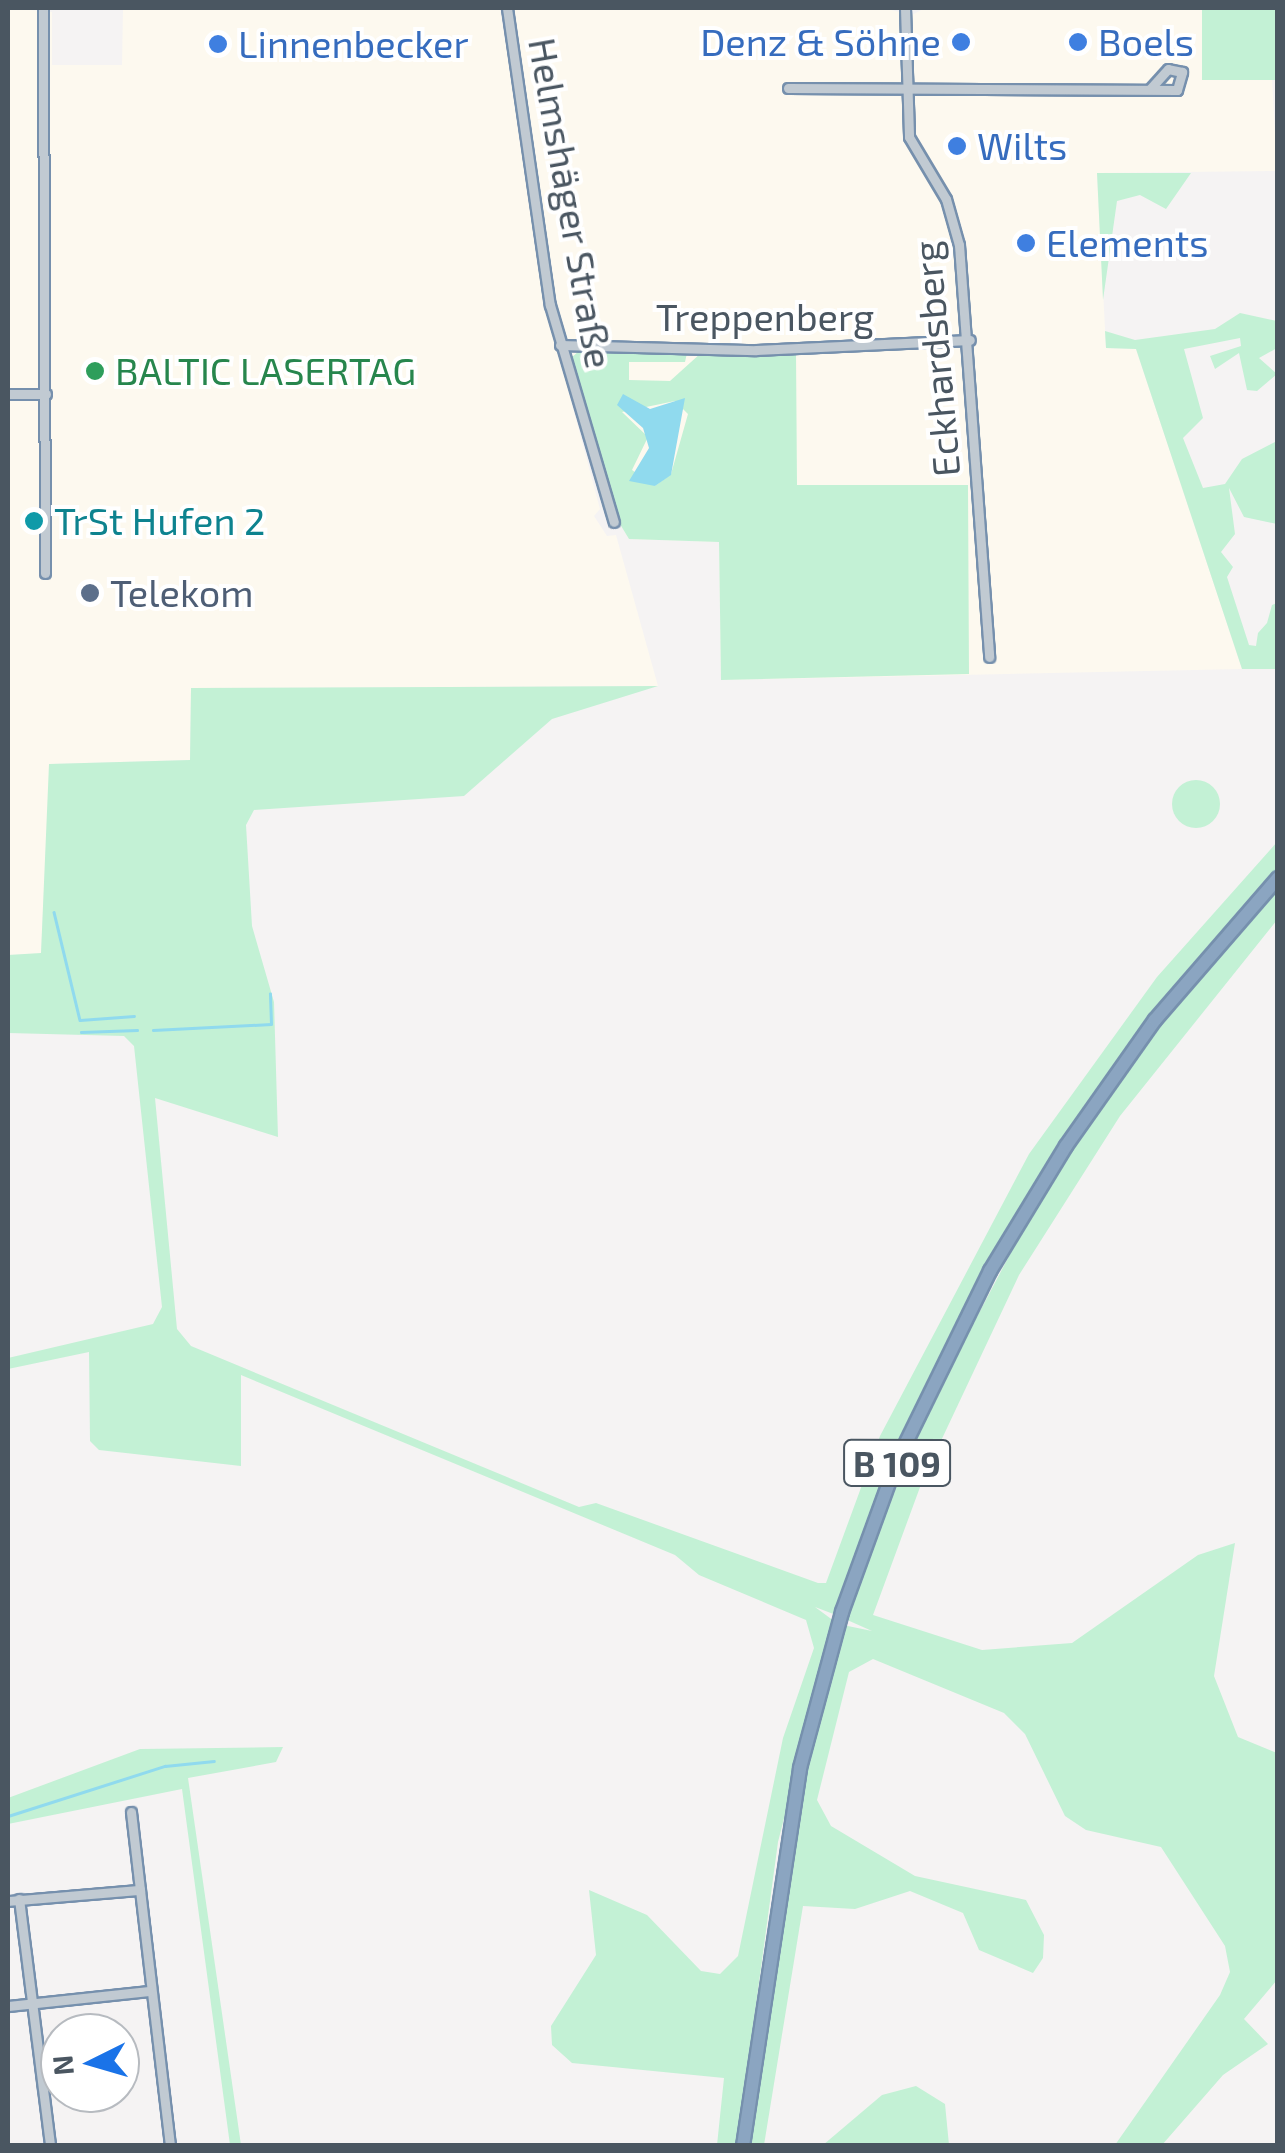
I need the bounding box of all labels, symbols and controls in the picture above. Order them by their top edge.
place label: Denz & Söhne [700,19,941,65]
place label: Boels [1098,19,1194,65]
place label: Linnenbecker [238,21,469,67]
marker: Denz & Söhne [950,31,972,53]
marker: Boels [1067,31,1089,53]
marker: Linnenbecker [207,33,229,55]
street label: Helmshäger Straße [519,34,623,372]
place label: Wilts [977,123,1067,169]
marker: Wilts [946,135,968,157]
place label: Elements [1046,220,1209,266]
marker: Elements [1015,232,1037,254]
street label: Eckhardsberg [903,239,969,479]
street label: Treppenberg [656,294,874,340]
place label: BALTIC LASERTAG [115,348,416,394]
marker: BALTIC LASERTAG [84,360,106,382]
place label: TrSt Hufen 2 [54,498,265,544]
marker: TrSt Hufen 2 [23,510,45,532]
place label: Telekom [110,570,254,616]
marker: Telekom [79,582,101,604]
road number: B 109 [842,1433,952,1493]
north arrow [40,2013,140,2113]
text: N [44,2054,80,2077]

